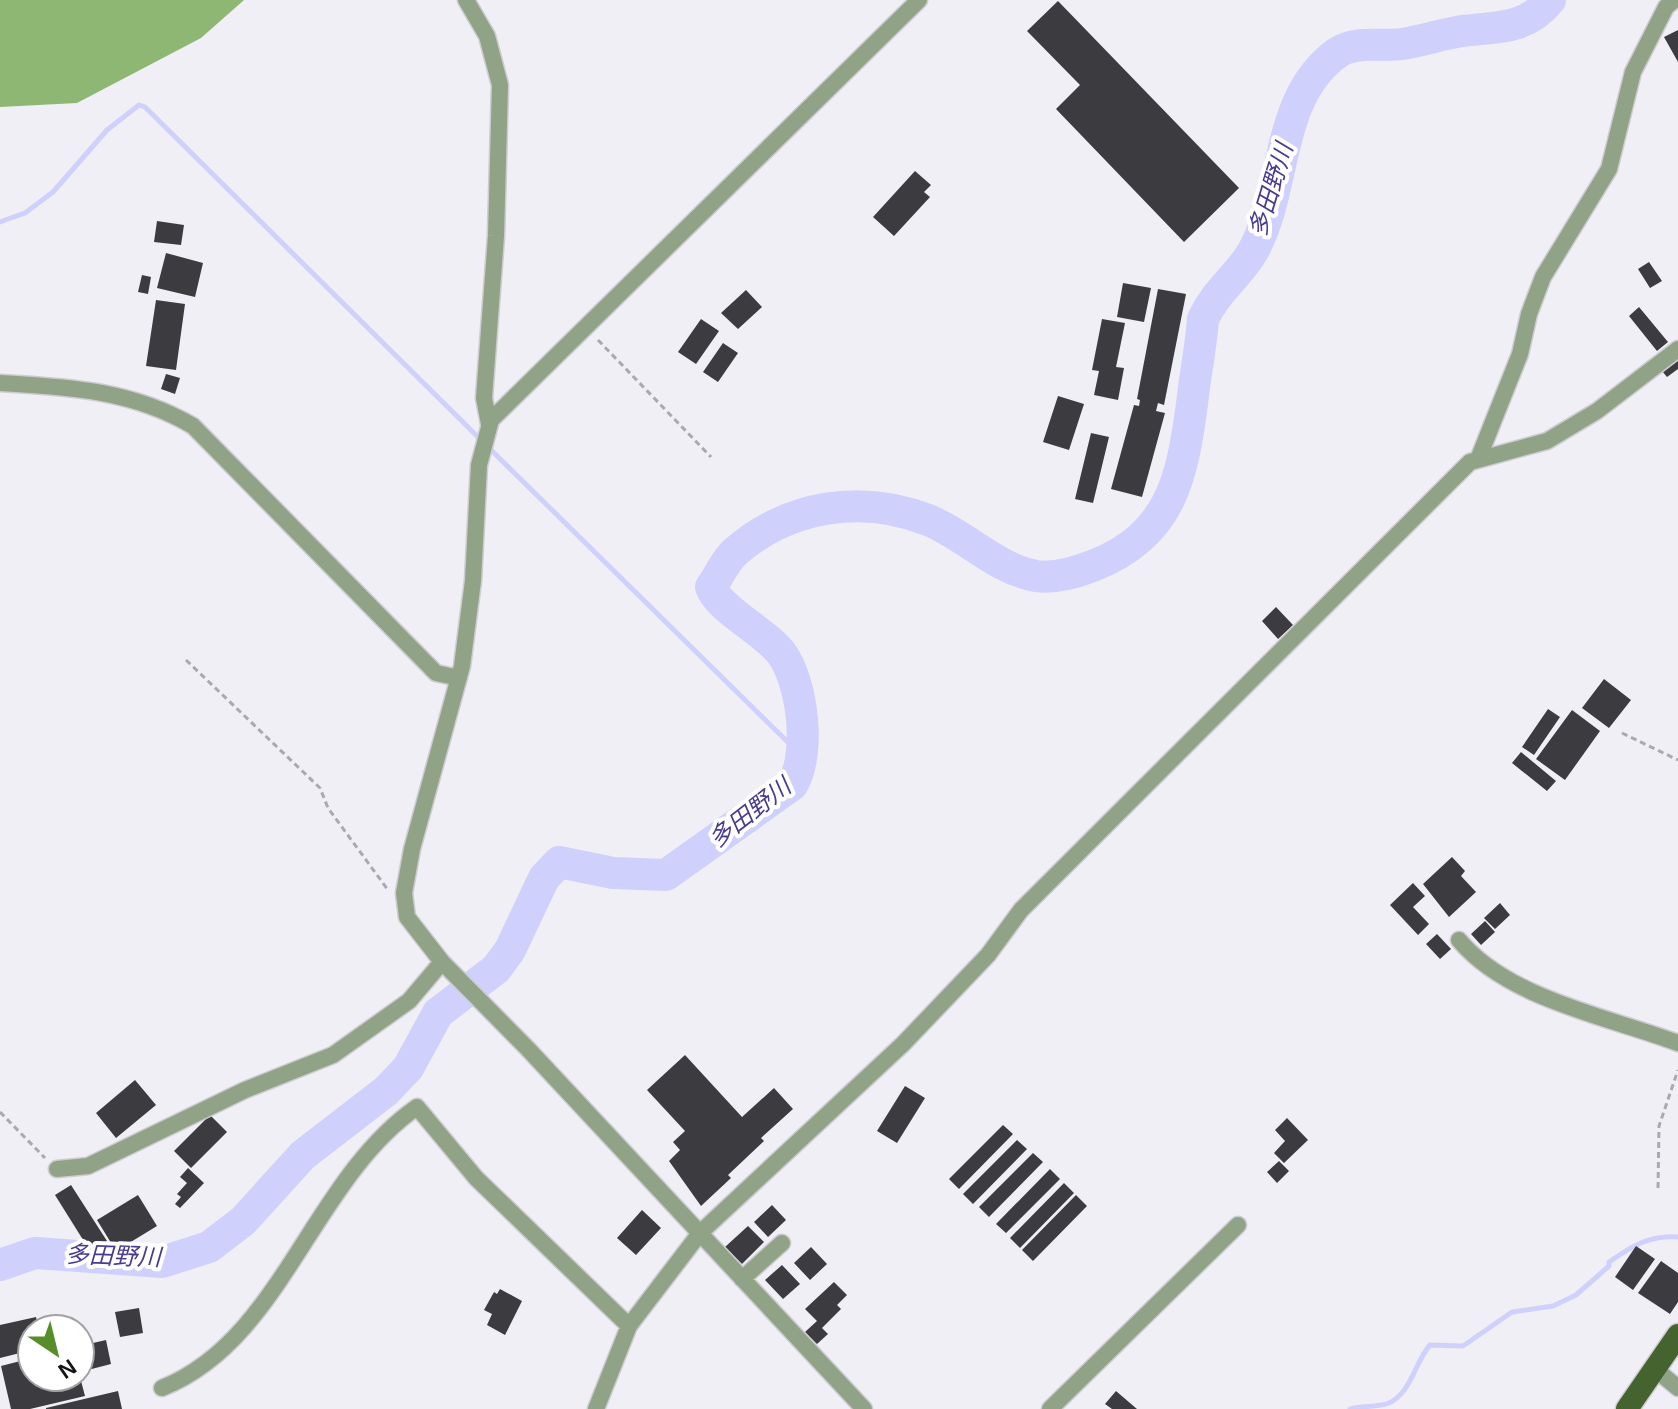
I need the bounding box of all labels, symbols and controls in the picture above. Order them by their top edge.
water label: 多田野川 [1244,137,1298,240]
water label: 多田野川 [704,771,798,853]
water label: 多田野川 [65,1240,164,1271]
north arrow [16,1313,96,1393]
text: N [54,1354,81,1384]

